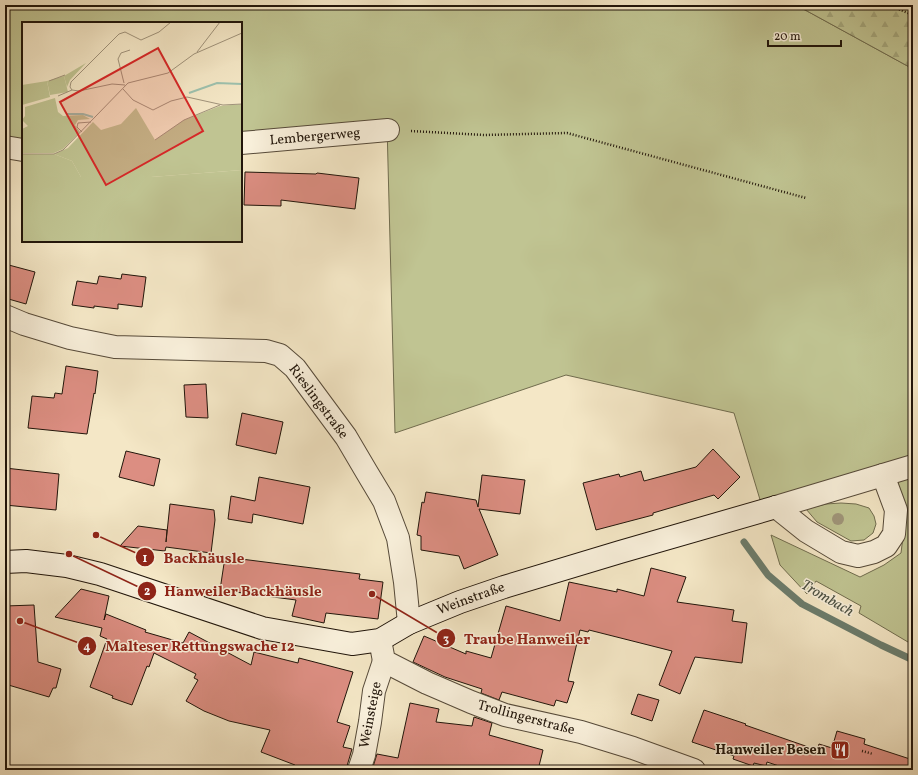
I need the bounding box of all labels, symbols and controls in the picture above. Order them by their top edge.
inset map [22,22,242,242]
scale bar [768,22,841,48]
text: 20 m [774,29,801,45]
street label: Lembergerweg [269,124,361,150]
street label: Rieslingstraße [284,361,353,444]
callout: Backhäusle [135,544,252,571]
text: Backhäusle [164,549,245,570]
text: 1 [143,551,148,567]
water label: Trombach [797,575,857,623]
callout: Hanweiler Backhäusle [137,577,330,604]
street label: Weinstraße [434,578,508,620]
text: Hanweiler Backhäusle [164,582,322,603]
text: 2 [144,584,150,600]
callout: Traube Hanweiler [436,625,599,652]
text: Traube Hanweiler [464,630,590,651]
callout: Malteser Rettungswache 12 [77,632,303,659]
text: 3 [443,632,449,648]
text: Malteser Rettungswache 12 [105,637,295,658]
text: 4 [83,639,91,655]
street label: Weinsteige [355,680,387,750]
street label: Trollingerstraße [475,696,577,740]
restaurant icon: Hanweiler Besen [829,739,851,761]
place label: Hanweiler Besen [715,741,826,760]

